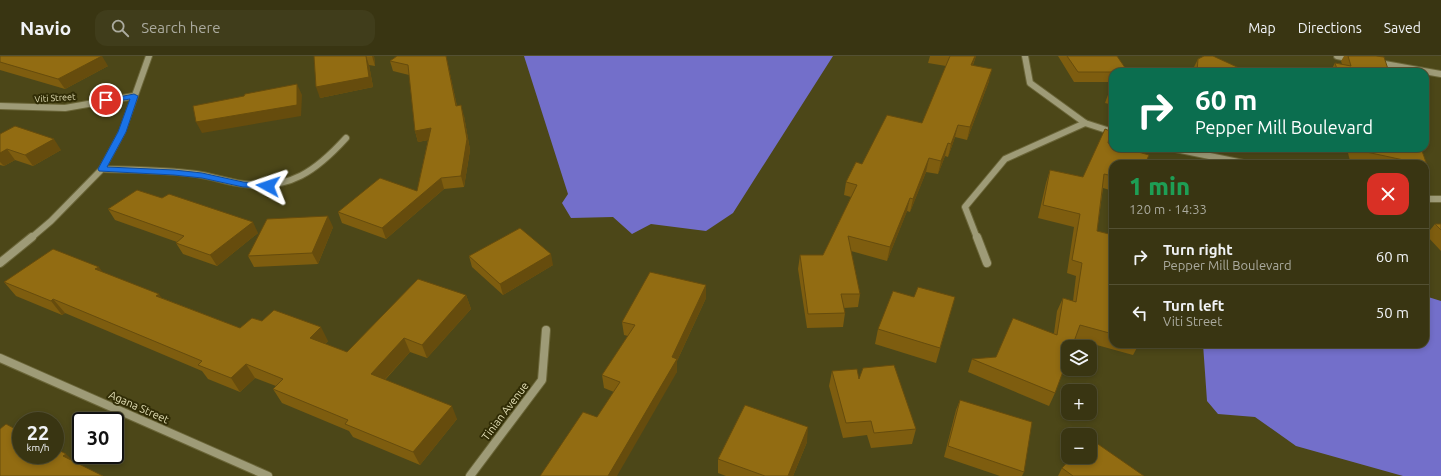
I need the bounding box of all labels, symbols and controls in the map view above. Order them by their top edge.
search box [95,10,375,46]
text: Navio [20,17,71,39]
icon: search [109,17,131,39]
text: Search here [141,19,220,36]
text: Map [1248,20,1276,36]
text: Directions [1298,20,1362,36]
text: Saved [1384,20,1421,36]
pin [89,83,123,117]
icon: right [1129,84,1181,136]
text: 60 m [1195,84,1257,115]
icon: arrive [95,89,117,111]
street label: Viti Street [34,92,76,104]
text: Pepper Mill Boulevard [1195,117,1373,137]
position arrow [247,165,289,207]
text: 1 min [1129,173,1190,200]
button: close [1367,173,1409,215]
text: 120 m · 14:33 [1129,202,1207,216]
text: Turn right [1163,241,1233,258]
icon: right [1129,246,1151,268]
text: 60 m [1376,248,1409,265]
text: Pepper Mill Boulevard [1163,258,1292,272]
text: Turn left [1163,297,1224,314]
icon: left [1129,302,1151,324]
text: 50 m [1376,304,1409,321]
text: Viti Street [1163,314,1222,328]
map controls [1061,340,1097,464]
button: layers [1061,340,1097,376]
street label: Tinian Avenue [479,380,531,442]
button: + [1061,384,1097,420]
street label: Agana Street [107,388,171,426]
speed limit sign: 30 [72,412,124,464]
text: 22 [27,421,49,444]
button: − [1061,428,1097,464]
text: km/h [26,442,50,453]

